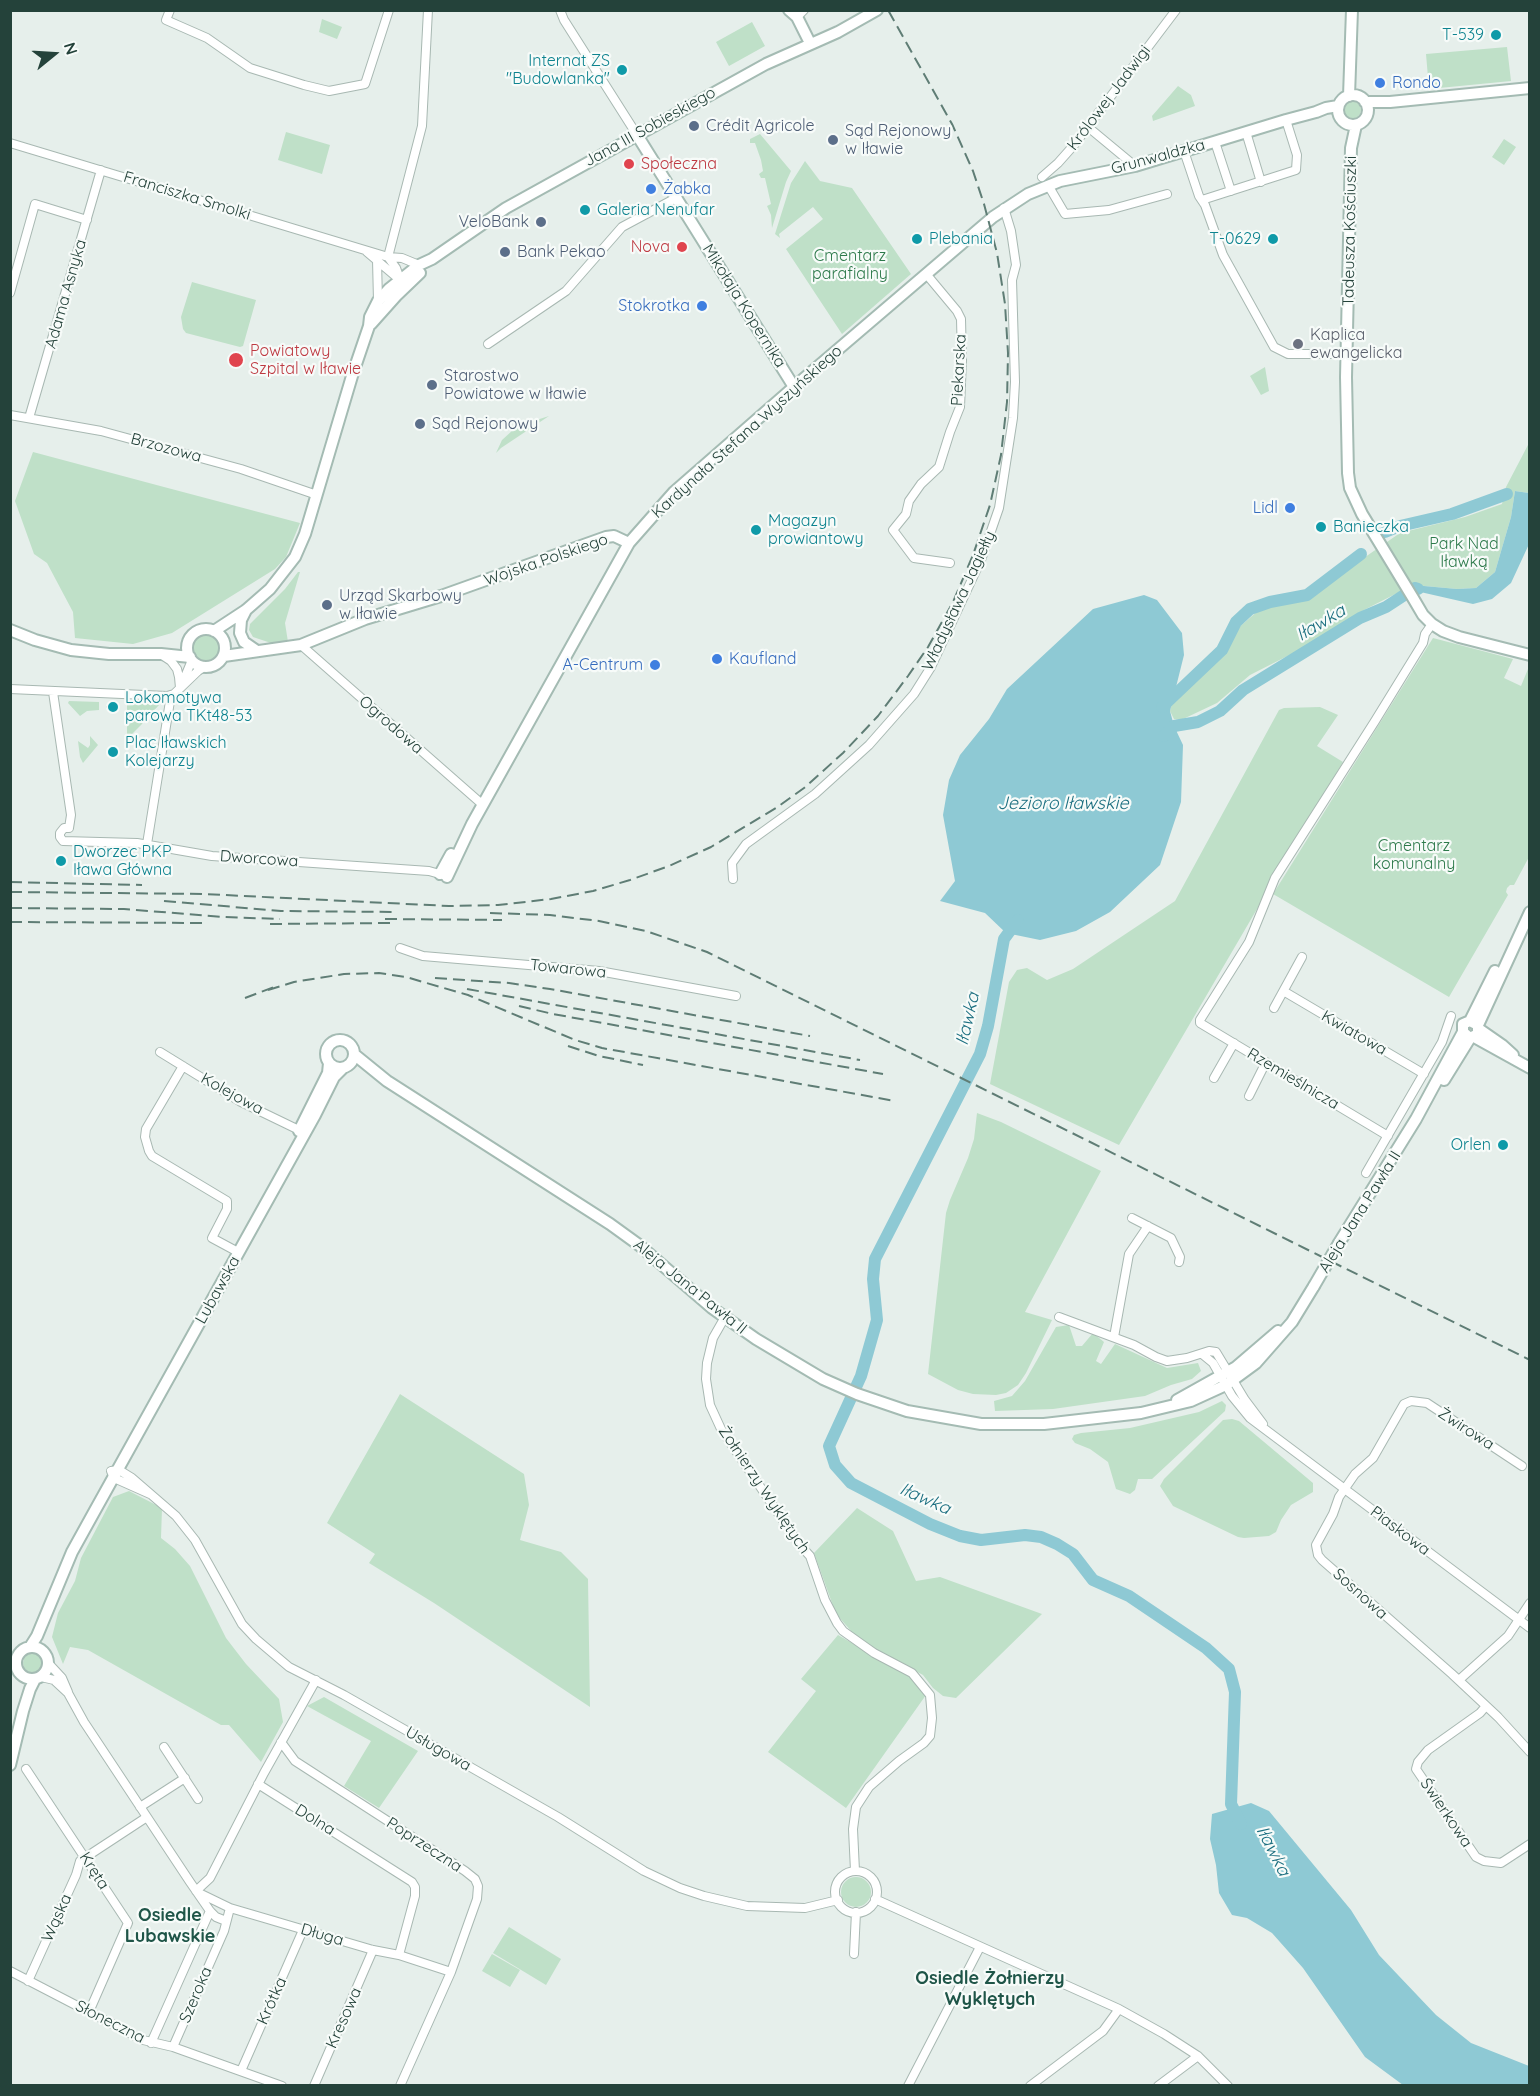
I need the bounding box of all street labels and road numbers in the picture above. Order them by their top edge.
street label: Królowej Jadwigi [1063,42,1155,154]
street label: Jana III Sobieskiego [581,83,719,171]
street label: Grunwaldzka [1109,135,1207,179]
street label: Tadeusza Kościuszki [1339,156,1361,306]
street label: Franciszka Smolki [121,167,253,225]
street label: Adama Asnyka [41,237,91,351]
street label: Mikołaja Kopernika [698,241,790,371]
street label: Piekarska [948,334,970,406]
street label: Kardynała Stefana Wyszyńskiego [648,341,846,523]
street label: Brzozowa [128,429,204,467]
street label: Władysława Jagiełły [918,528,1000,674]
street label: Wojska Polskiego [482,530,610,590]
street label: Ogrodowa [355,692,427,758]
street label: Dworcowa [219,847,299,871]
street label: Towarowa [529,955,607,983]
street label: Kwiatowa [1318,1007,1390,1059]
street label: Rzemieślnicza [1244,1044,1342,1114]
street label: Kolejowa [197,1069,267,1119]
street label: Aleja Jana Pawła II [1315,1147,1405,1277]
street label: Aleja Jana Pawła II [629,1235,751,1339]
street label: Lubawska [192,1253,244,1327]
street label: Żwirowa [1434,1404,1498,1454]
street label: Żołnierzy Wyklętych [714,1422,814,1558]
street label: Piaskowa [1366,1502,1434,1560]
street label: Sosnowa [1329,1564,1391,1624]
street label: Usługowa [402,1723,474,1775]
street label: Świerkowa [1416,1775,1476,1851]
street label: Dolna [291,1800,339,1840]
street label: Poprzeczna [383,1813,465,1877]
street label: Kręta [75,1849,113,1893]
street label: Wąska [38,1891,76,1945]
street label: Długa [298,1920,346,1950]
street label: Szeroka [176,1964,216,2026]
street label: Krótka [253,1974,291,2028]
street label: Kresowa [322,1985,366,2051]
street label: Słoneczna [72,1996,148,2048]

